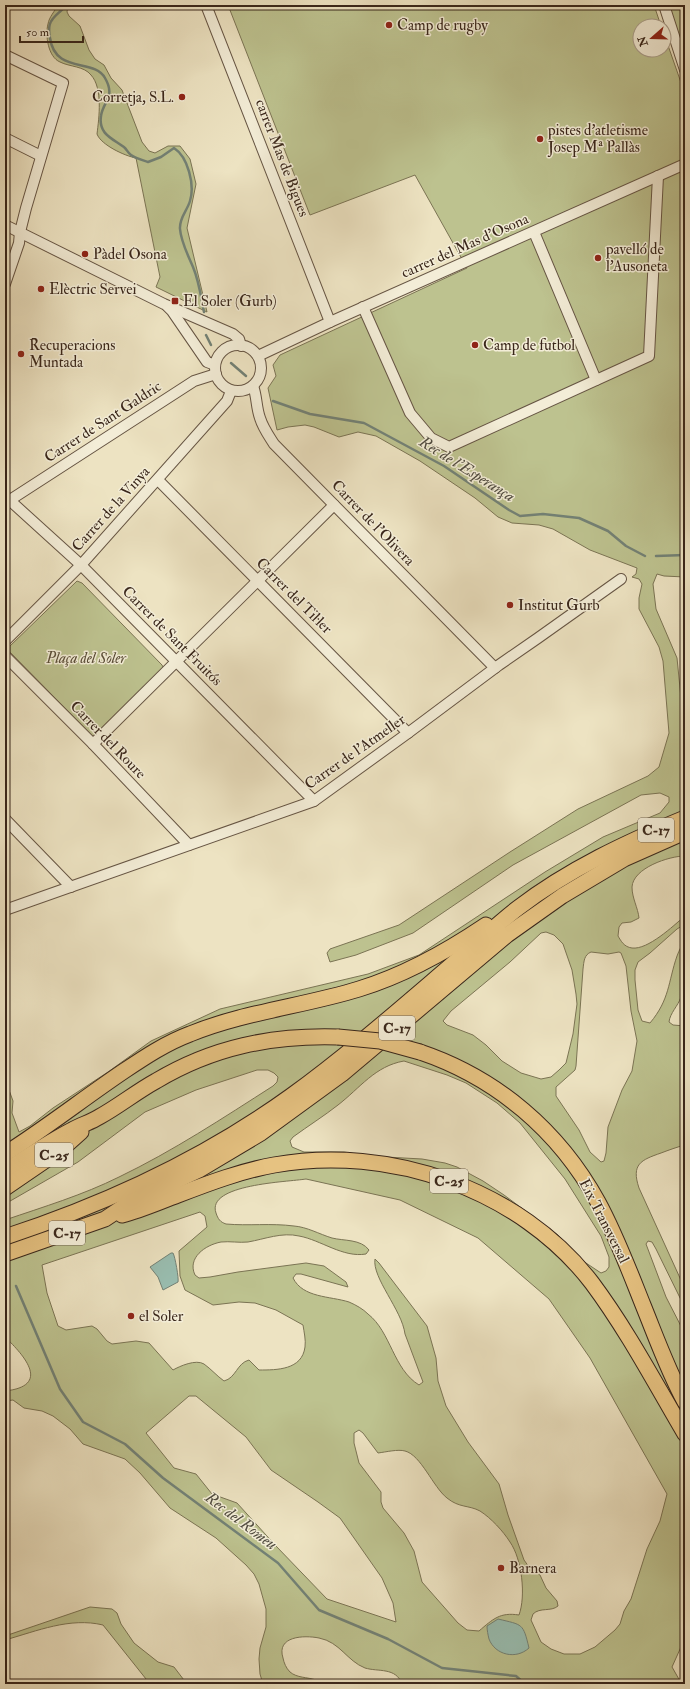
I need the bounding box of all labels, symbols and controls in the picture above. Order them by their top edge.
place label: Camp de rugby [397,16,488,36]
scale bar [20,18,83,44]
north arrow [632,18,672,58]
marker: Camp de rugby [384,20,394,30]
text: 50 m [26,25,50,40]
text: N [635,33,651,49]
place label: Corretja, S.L. [92,88,174,107]
marker: Corretja, S.L. [177,92,187,102]
street label: carrer Mas de Bigues [251,96,313,220]
place label: pistes d'atletisme Josep Mª Pallàs [547,121,648,158]
marker: pistes d'atletisme Josep Mª Pallàs [535,134,545,144]
street label: carrer del Mas d'Osona [398,209,532,283]
place label: pavelló de l'Ausoneta [605,240,669,276]
place label: Pàdel Osona [93,245,168,264]
marker: Pàdel Osona [80,249,90,259]
marker: pavelló de l'Ausoneta [593,253,603,263]
place label: Elèctric Servei [49,280,136,299]
marker: Elèctric Servei [36,284,46,294]
place label: El Soler (Gurb) [183,292,277,311]
marker: El Soler (Gurb) [170,296,180,306]
place label: Recuperacions Muntada [29,336,115,372]
place label: Camp de futbol [483,336,575,356]
marker: Camp de futbol [470,340,480,350]
marker: Recuperacions Muntada [16,349,26,359]
street label: Carrer de Sant Galdric [41,377,165,467]
water label: Rec de l'Esperança [415,431,518,506]
street label: Carrer de la Vinya [68,462,155,556]
street label: Carrer de l'Olivera [327,476,419,570]
street label: Carrer del Til·ler [252,554,336,638]
street label: Carrer de Sant Fruitós [118,582,226,690]
place label: Institut Gurb [518,596,600,615]
marker: Institut Gurb [505,600,515,610]
park label: Plaça del Soler [45,649,127,668]
street label: Carrer del Roure [66,697,150,783]
street label: Carrer de l'Atmeller [301,710,409,794]
road number: C-17 [638,818,674,842]
road number: C-17 [379,1016,415,1040]
road number: C-25 [35,1143,73,1167]
road number: C-25 [430,1169,468,1193]
street label: Eix Transversal [575,1176,633,1266]
road number: C-17 [49,1221,85,1245]
place label: el Soler [139,1307,184,1326]
marker: el Soler [126,1311,136,1321]
water label: Rec del Romeu [200,1487,281,1555]
place label: Barnera [509,1559,557,1578]
marker: Barnera [496,1563,506,1573]

